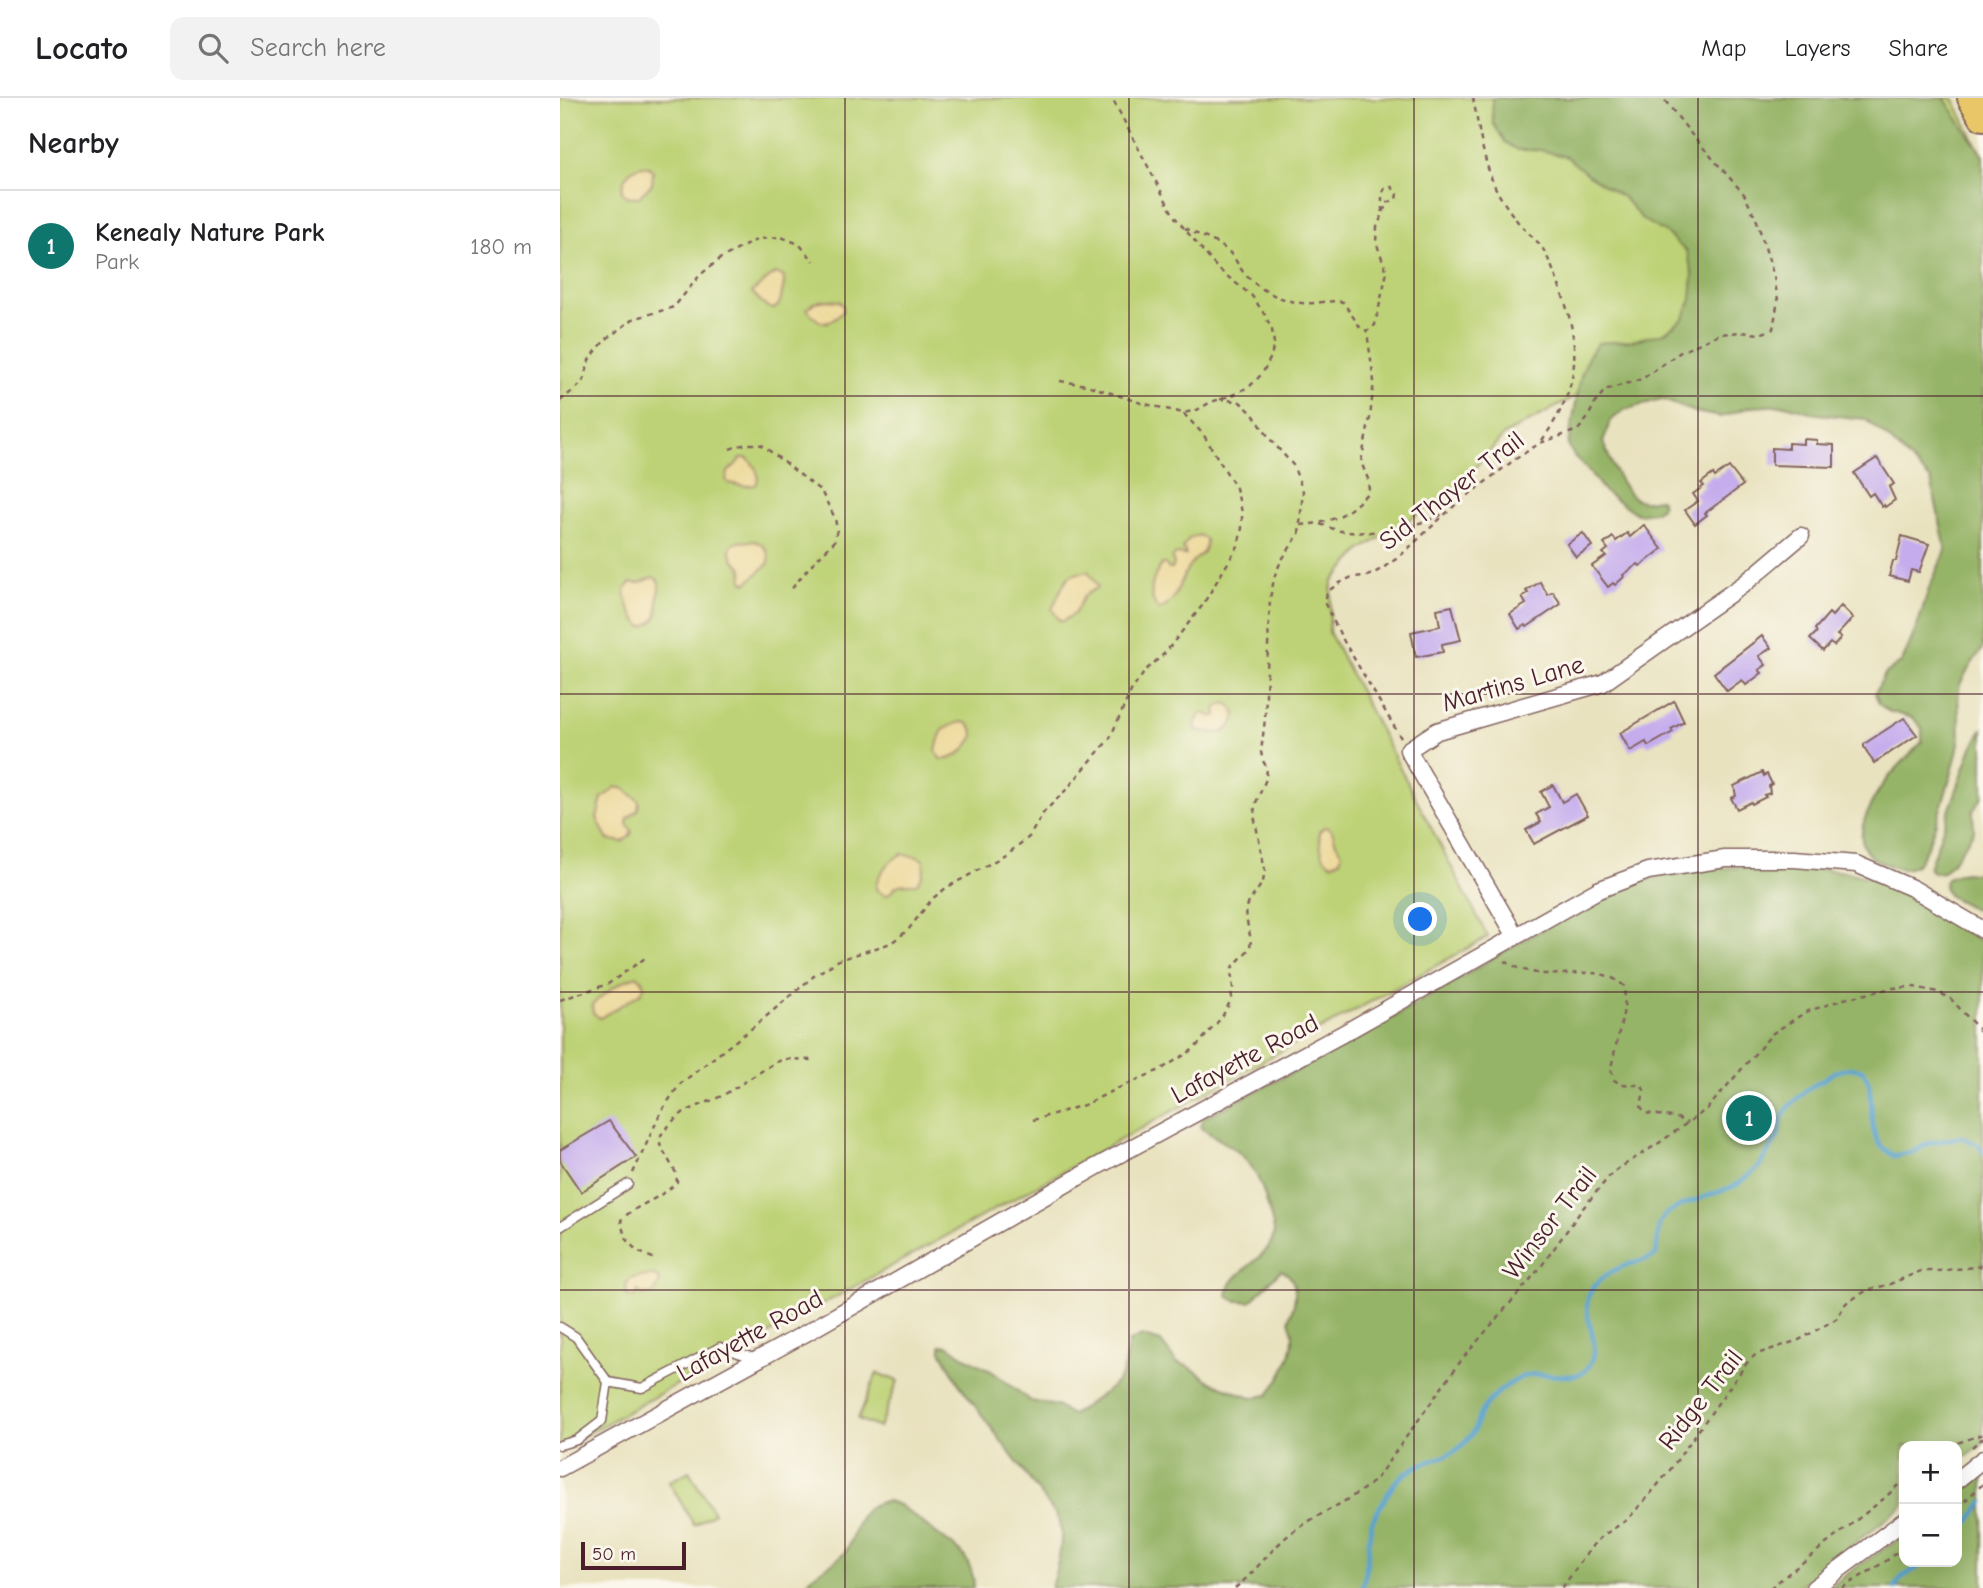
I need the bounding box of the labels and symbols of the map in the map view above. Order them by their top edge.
street label: Sid Thayer Trail [1374,425,1530,557]
street label: Martins Lane [1439,649,1587,719]
your location [1403,902,1437,936]
street label: Lafayette Road [1166,1008,1324,1110]
pin: 1 [1726,1092,1772,1144]
street label: Winsor Trail [1497,1161,1603,1285]
street label: Lafayette Road [672,1284,828,1388]
street label: Ridge Trail [1653,1344,1749,1456]
scale bar [581,1539,686,1571]

